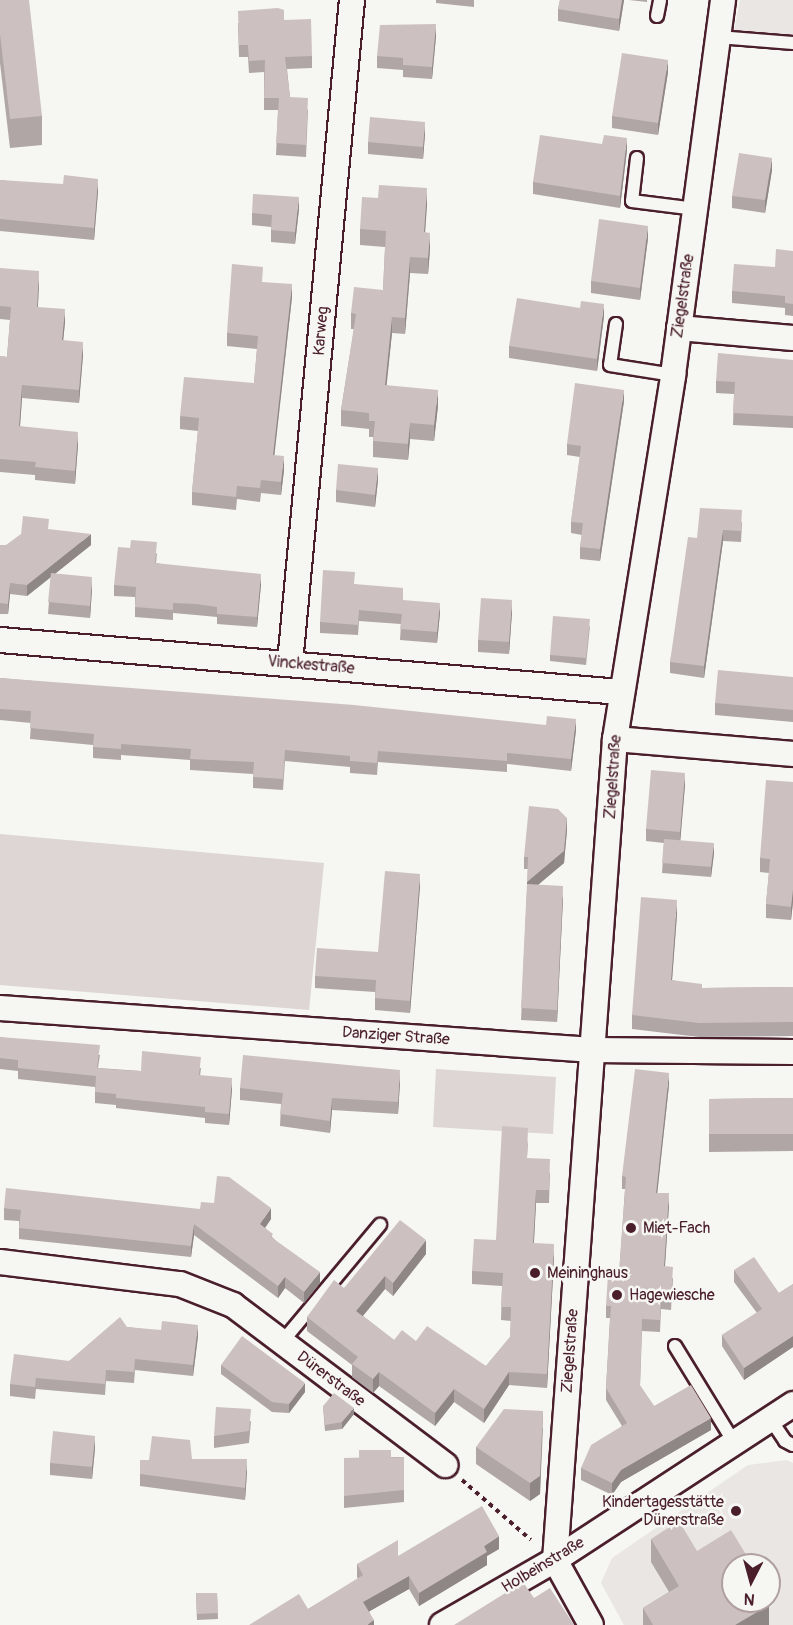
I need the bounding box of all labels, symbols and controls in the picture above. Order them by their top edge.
street label: Ziegelstraße [668,253,698,339]
street label: Karweg [309,305,333,357]
street label: Vinckestraße [267,652,355,678]
street label: Ziegelstraße [600,734,626,820]
street label: Danziger Straße [342,1023,450,1049]
place label: Miet-Fach [643,1218,710,1238]
marker: Miet-Fach [624,1221,638,1235]
place label: Meininghaus [547,1263,628,1283]
marker: Meininghaus [528,1266,542,1280]
place label: Hagewiesche [629,1285,715,1305]
marker: Hagewiesche [610,1288,624,1302]
street label: Ziegelstraße [557,1308,583,1394]
street label: Dürerstraße [293,1347,369,1411]
place label: Kindertagesstätte Dürerstraße [602,1492,724,1530]
marker: Kindertagesstätte Dürerstraße [729,1504,743,1518]
street label: Holbeinstraße [498,1533,588,1597]
north arrow [721,1553,781,1613]
text: N [743,1588,756,1609]

